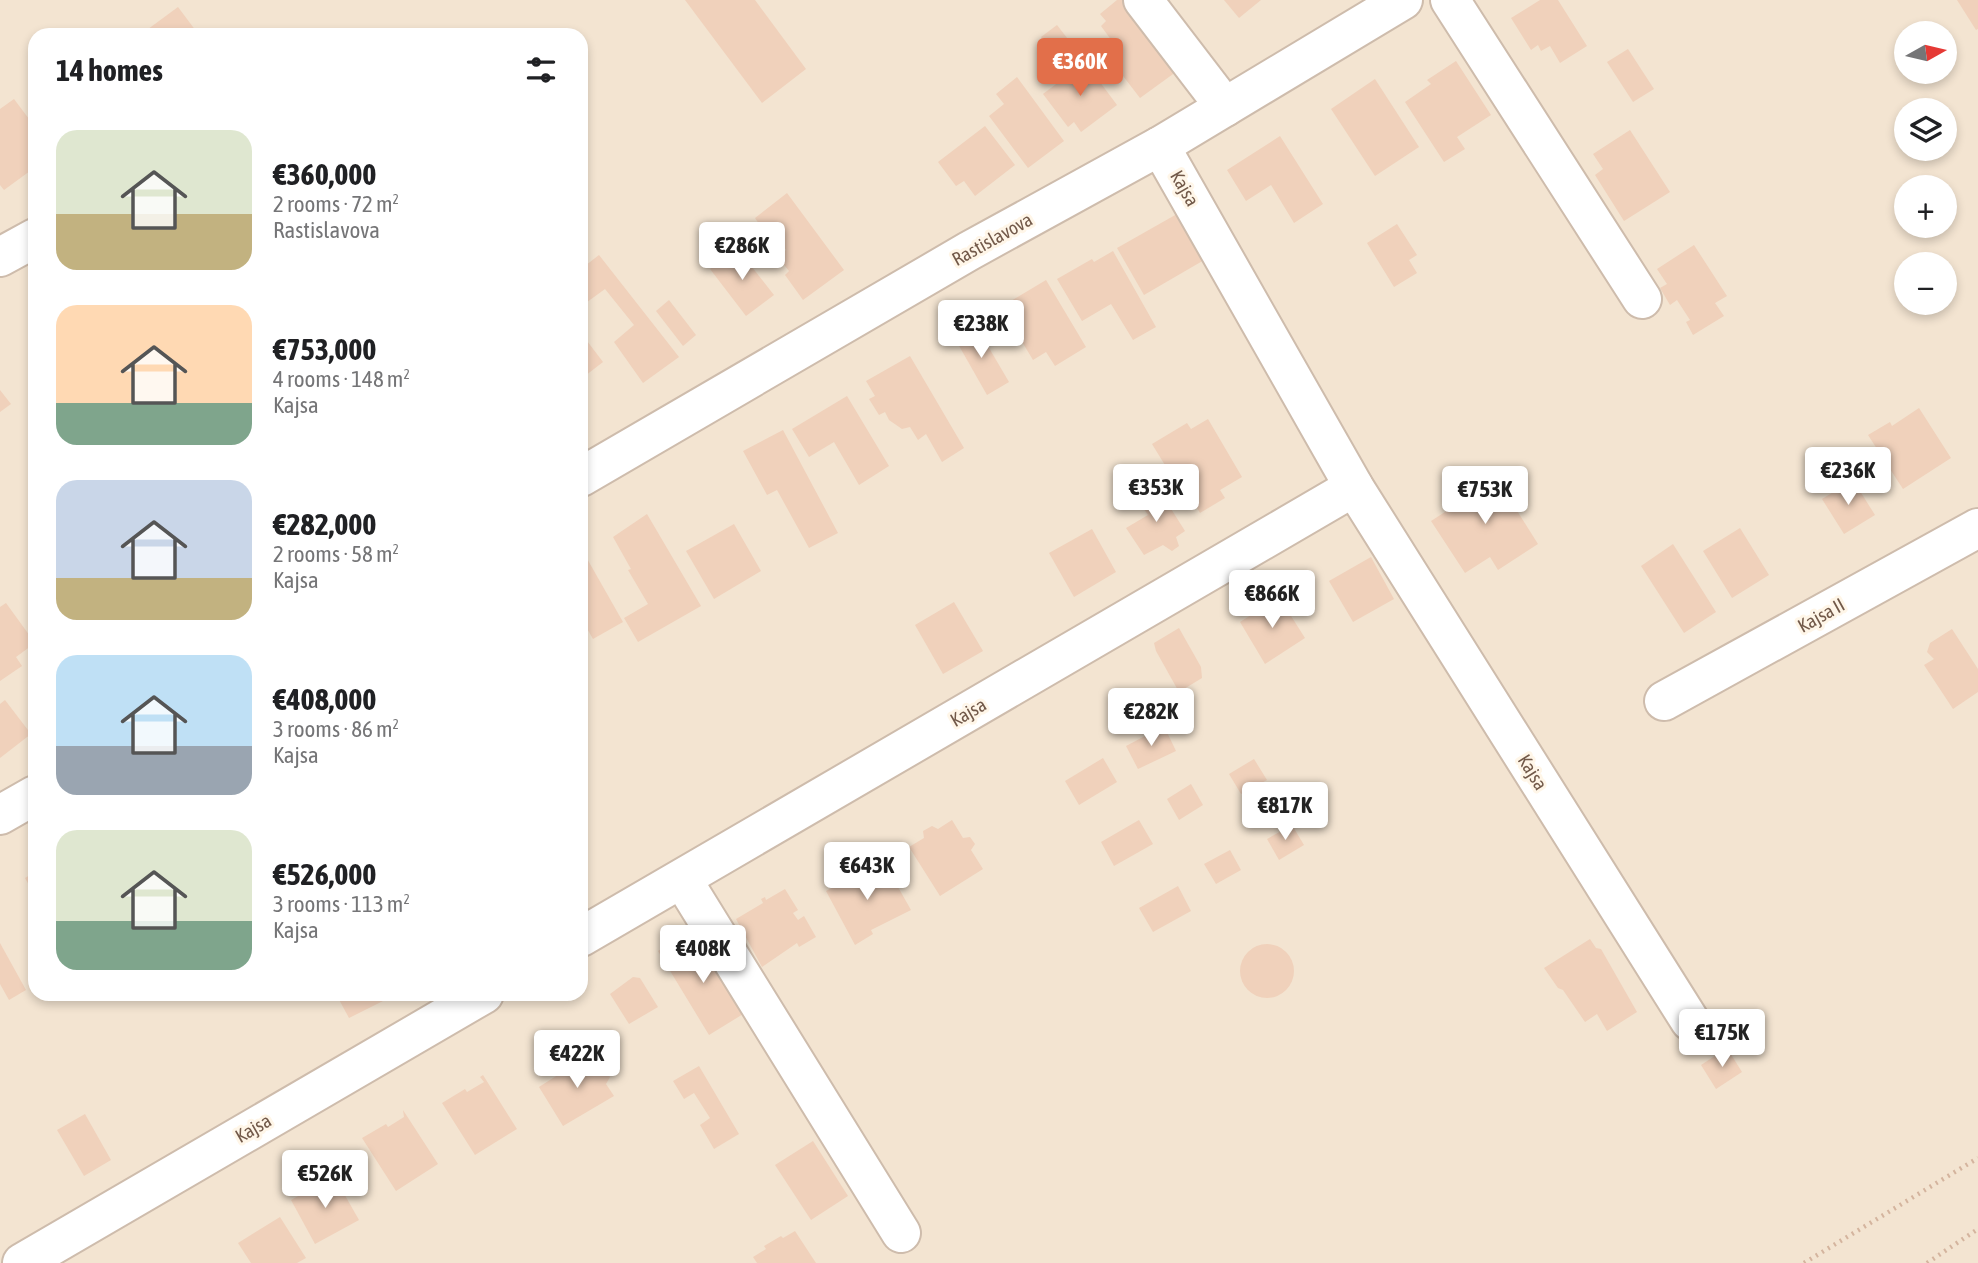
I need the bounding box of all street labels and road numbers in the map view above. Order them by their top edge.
street label: Kajsa [1166,166,1204,210]
street label: Rastislavova [948,208,1036,270]
street label: Kajsa II [1794,593,1848,637]
street label: Kajsa [946,693,990,731]
street label: Kajsa [1514,750,1552,794]
street label: Kajsa [231,1109,275,1147]

